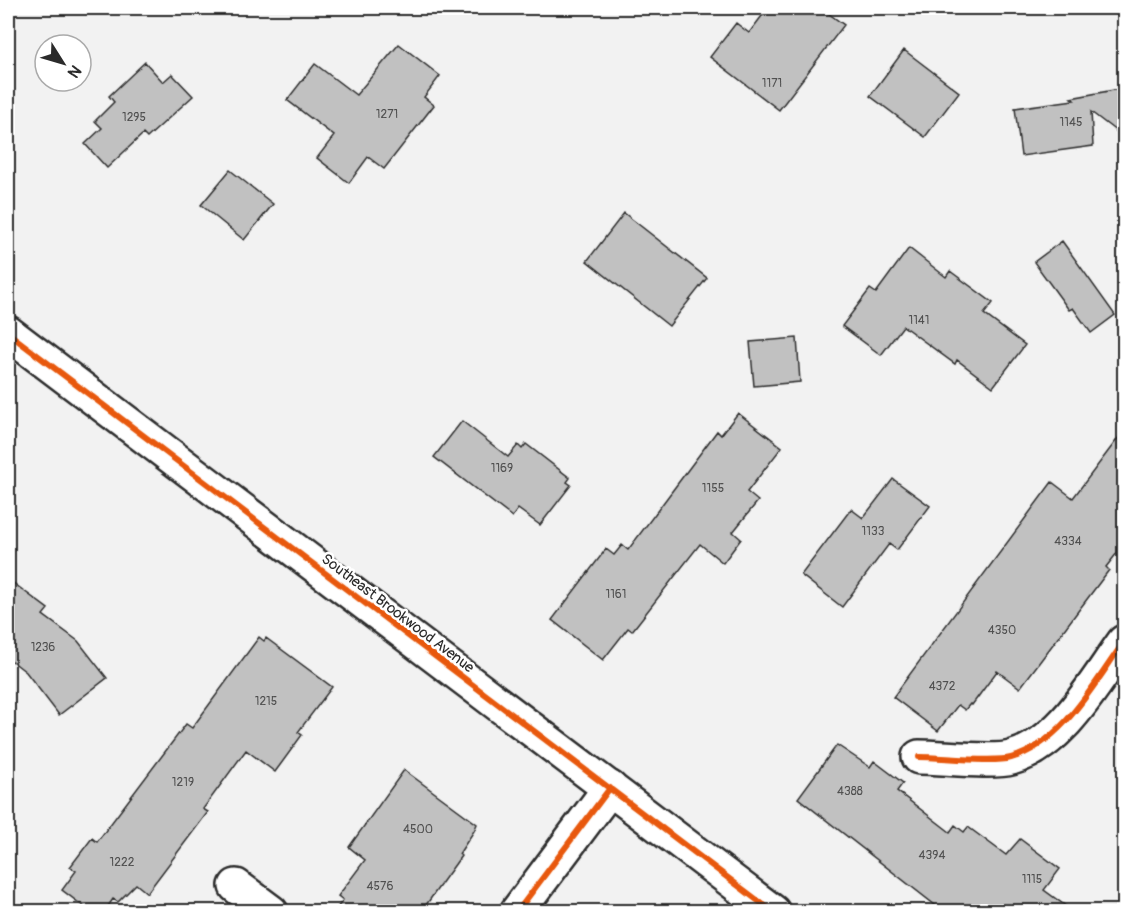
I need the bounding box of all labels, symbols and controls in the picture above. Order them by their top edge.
north arrow [33,33,93,93]
text: N [63,61,85,82]
house number: 1171 [762,76,782,91]
house number: 1271 [376,107,398,122]
house number: 1295 [122,110,146,125]
house number: 1145 [1060,115,1082,130]
house number: 1141 [908,313,930,328]
house number: 1169 [491,461,513,476]
house number: 1155 [702,481,724,496]
house number: 1133 [862,524,885,539]
house number: 4334 [1054,534,1082,549]
street label: Southeast Brookwood Avenue [317,550,478,678]
house number: 1161 [605,587,627,602]
house number: 4350 [988,623,1016,638]
house number: 1236 [31,640,55,655]
house number: 4372 [929,679,956,694]
house number: 1215 [255,694,277,709]
house number: 1219 [172,775,194,790]
house number: 4388 [837,784,863,799]
house number: 4500 [403,822,433,837]
house number: 4394 [919,848,945,863]
house number: 1222 [110,855,135,870]
house number: 1115 [1022,872,1042,887]
house number: 4576 [367,879,393,894]

